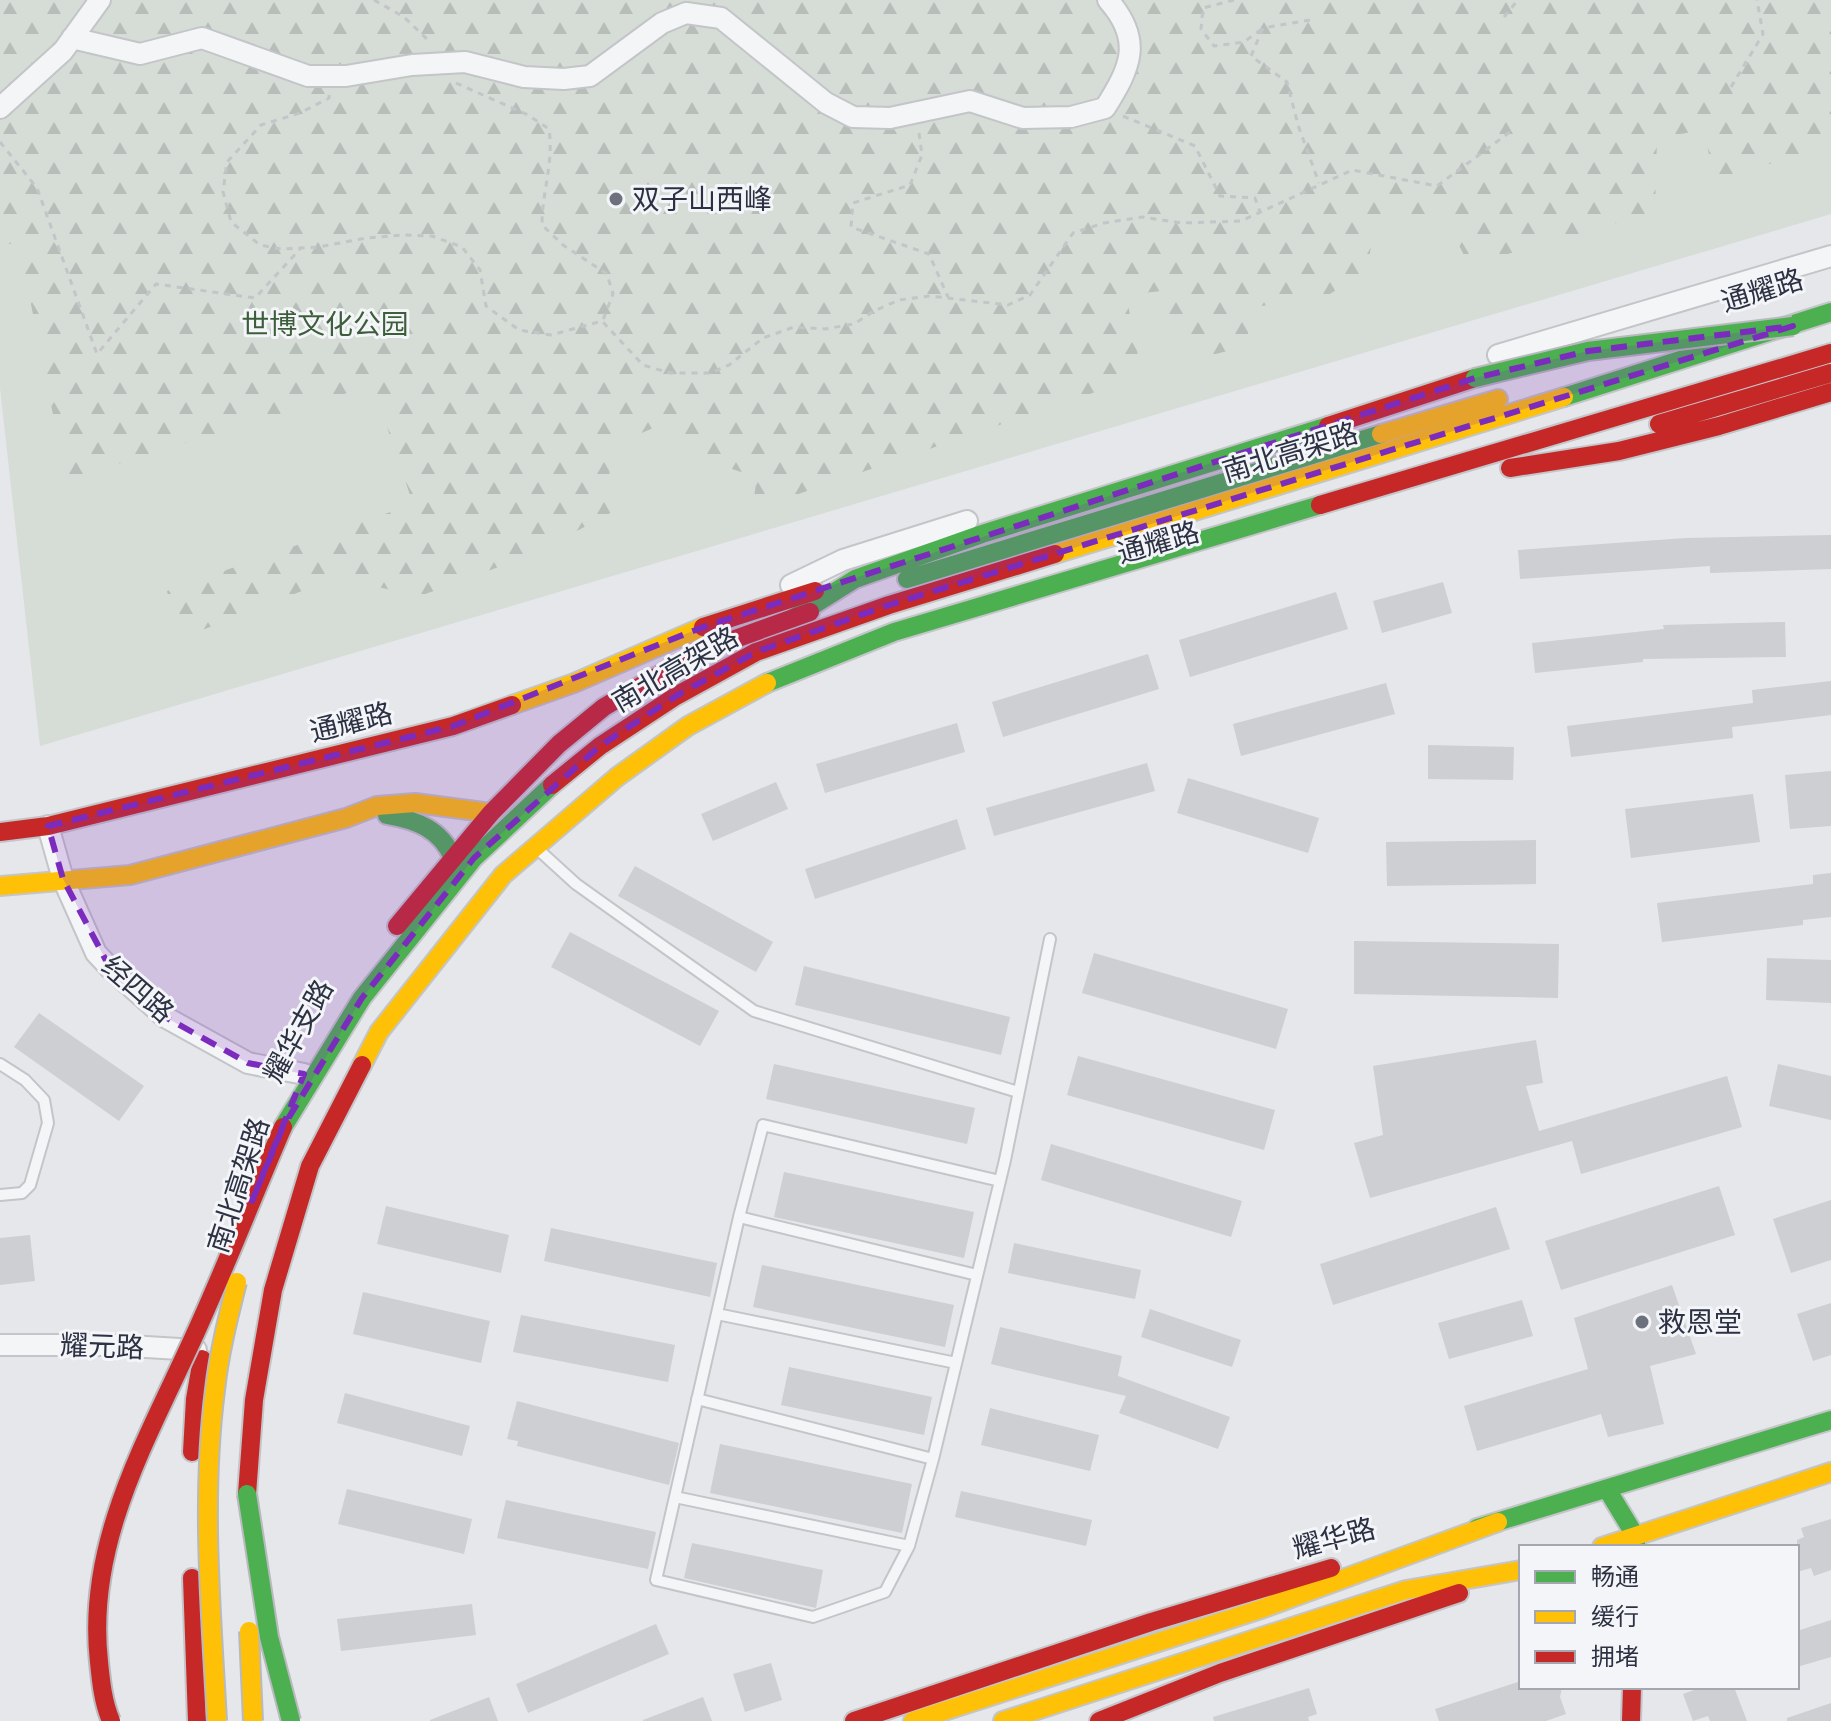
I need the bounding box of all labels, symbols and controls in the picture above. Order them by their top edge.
place label: 双子山西峰 [632,183,772,216]
marker: 双子山西峰 [607,190,625,208]
street label: 通耀路 [1717,262,1807,319]
park label: 世博文化公园 [241,308,409,341]
street label: 南北高架路 [1218,416,1362,489]
street label: 通耀路 [1113,515,1203,570]
street label: 南北高架路 [606,620,744,719]
street label: 通耀路 [306,696,396,749]
street label: 经四路 [95,949,180,1029]
street label: 耀华支路 [257,974,340,1088]
street label: 南北高架路 [201,1113,276,1257]
place label: 救恩堂 [1658,1306,1742,1339]
marker: 救恩堂 [1633,1313,1651,1331]
street label: 耀元路 [59,1329,145,1364]
street label: 耀华路 [1289,1512,1379,1565]
legend [1519,1545,1799,1689]
text: 畅通 [1591,1562,1639,1591]
text: 缓行 [1591,1602,1639,1631]
text: 拥堵 [1591,1642,1639,1671]

